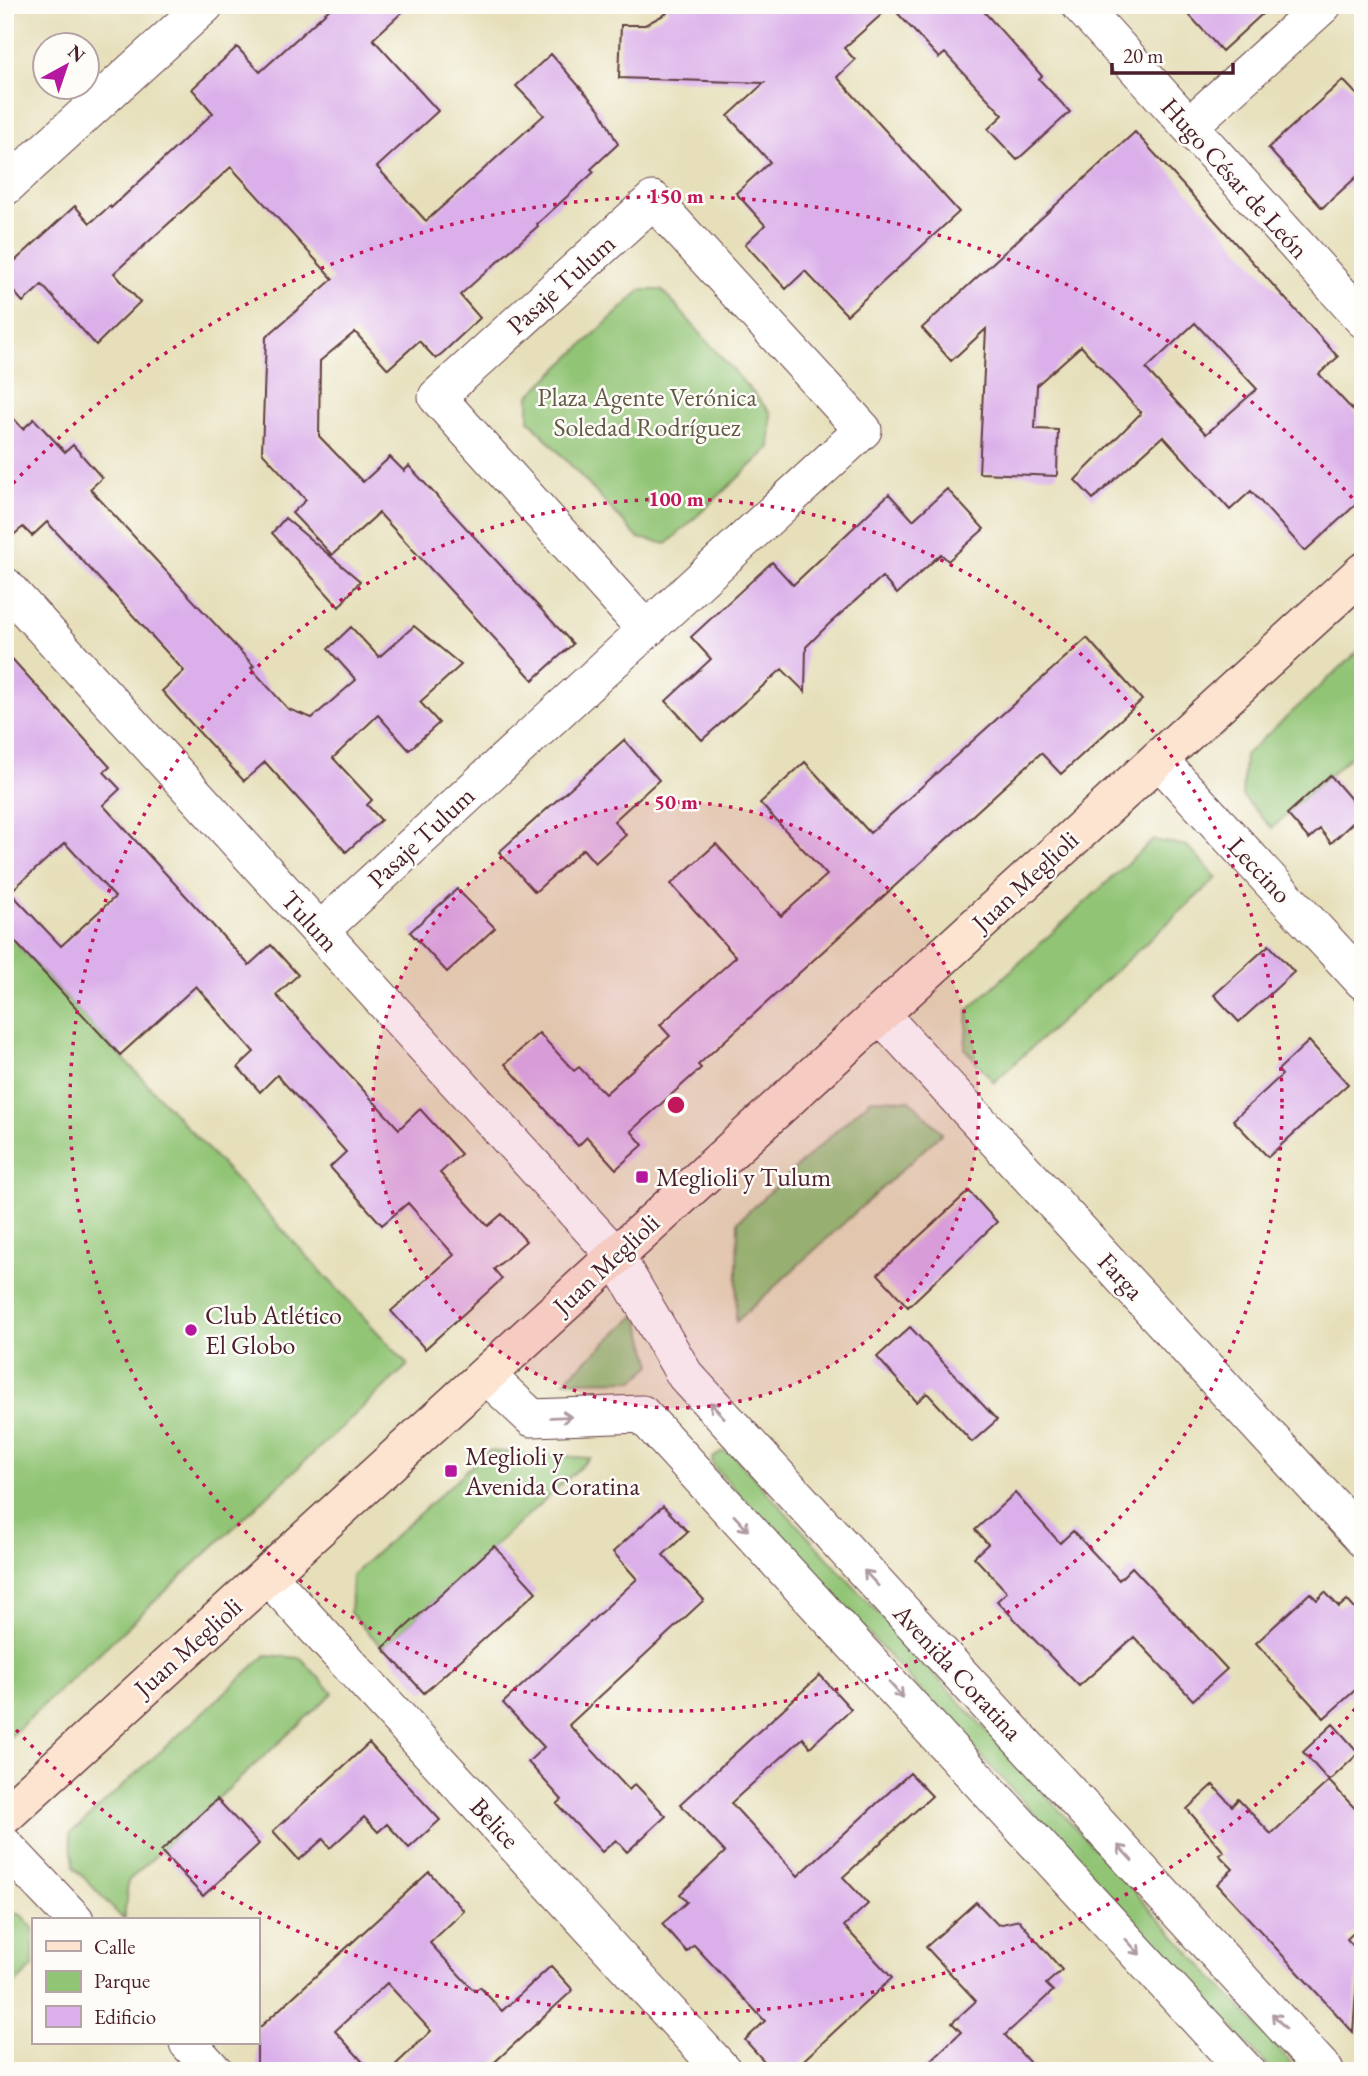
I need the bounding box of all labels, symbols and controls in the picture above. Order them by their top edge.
north arrow [32,32,102,102]
scale bar [1112,32,1233,76]
text: N [63,39,91,68]
text: 20 m [1123,42,1164,69]
street label: Hugo César de León [1154,90,1317,266]
text: 150 m [648,182,704,209]
street label: Pasaje Tulum [500,226,622,342]
park label: Plaza Agente Verónica Soledad Rodríguez [537,380,757,444]
text: 100 m [648,485,704,512]
street label: Pasaje Tulum [360,779,482,895]
text: 50 m [654,788,698,815]
street label: Juan Meglioli [963,823,1086,940]
street label: Leccino [1221,830,1299,910]
street label: Tulum [274,883,346,959]
centre of rings [664,1093,688,1117]
place label: Meglioli y Tulum [656,1160,831,1194]
marker: Meglioli y Tulum [634,1169,650,1185]
street label: Juan Meglioli [544,1206,667,1323]
street label: Farga [1090,1245,1152,1308]
place label: Club Atlético El Globo [205,1298,342,1362]
marker: Club Atlético El Globo [183,1322,199,1338]
one-way arrow [709,1401,725,1419]
one-way arrow [550,1410,573,1424]
place label: Meglioli y Avenida Coratina [464,1439,641,1503]
marker: Meglioli y Avenida Coratina [443,1463,459,1479]
one-way arrow [733,1514,750,1531]
one-way arrow [863,1569,879,1587]
street label: Juan Meglioli [125,1590,249,1706]
street label: Avenida Coratina [885,1596,1031,1748]
one-way arrow [887,1681,904,1698]
street label: Belice [463,1790,527,1856]
one-way arrow [1117,1844,1133,1862]
legend [32,1918,259,2044]
text: Calle [94,1933,136,1960]
one-way arrow [1124,1938,1141,1955]
text: Parque [94,1967,150,1994]
text: Edificio [94,2003,156,2030]
one-way arrow [1271,2012,1287,2030]

